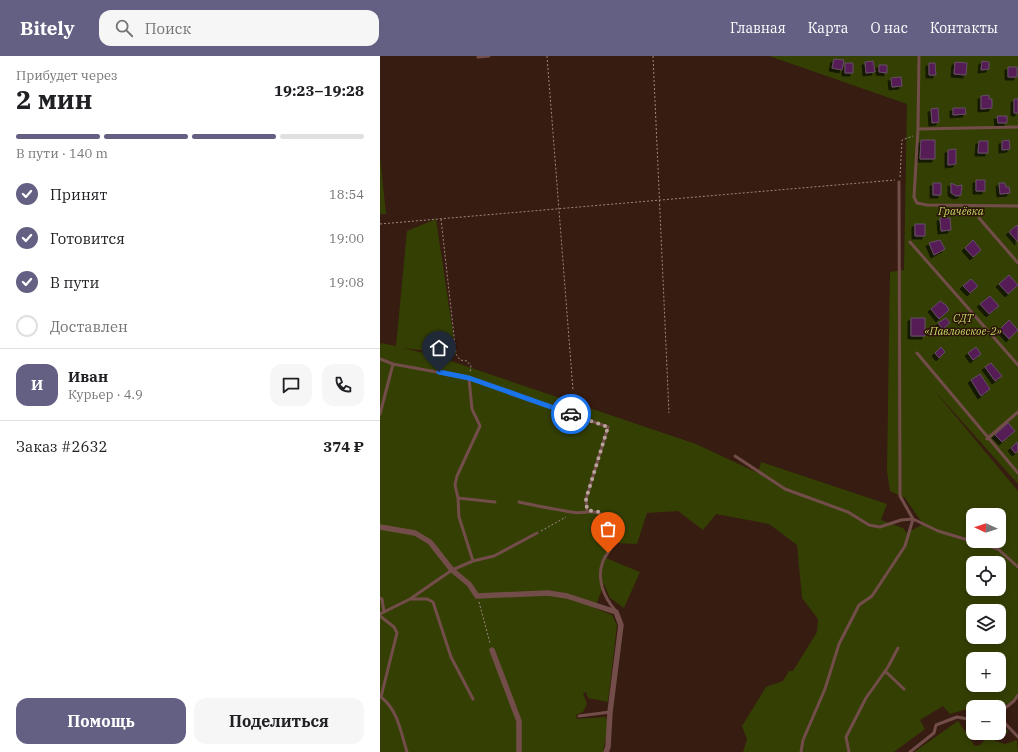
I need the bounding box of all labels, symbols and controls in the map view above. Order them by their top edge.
search box [99,10,379,46]
text: Bitely [20,16,75,40]
icon: search [113,17,135,39]
text: Поиск [145,19,191,38]
text: Главная [730,19,786,37]
text: Карта [808,19,849,37]
text: О нас [871,19,908,37]
text: Контакты [930,19,998,37]
text: Прибудет через [16,67,118,84]
text: 19:23–19:28 [274,81,364,100]
text: 2 мин [16,82,92,116]
text: В пути · 140 m [16,145,108,162]
icon: check [16,183,38,205]
text: Принят [50,185,107,204]
text: 18:54 [329,186,364,203]
park label: Грачёвка [937,204,984,218]
icon: check [16,227,38,249]
text: Готовится [50,229,125,248]
text: 19:00 [329,230,364,247]
icon: check [16,271,38,293]
text: В пути [50,273,99,292]
text: 19:08 [329,274,364,291]
park label: СДТ «Павловское-2» [924,311,1002,338]
text: Доставлен [50,317,128,336]
pin [422,331,456,372]
icon: home [428,337,450,359]
button: chat [270,364,312,406]
button: phone [322,364,364,406]
text: Иван [68,367,108,386]
text: И [31,375,43,394]
text: Курьер · 4.9 [68,386,143,403]
courier [551,394,591,434]
icon: car [560,403,582,425]
text: Заказ #2632 [16,437,108,456]
text: 374 ₽ [323,437,364,456]
north arrow [966,508,1006,548]
map controls [966,508,1006,740]
pin [591,512,625,553]
icon: bag [597,518,619,540]
button: locate [966,556,1006,596]
button: layers [966,604,1006,644]
button: + [966,652,1006,692]
button: Помощь [16,698,186,744]
button: Поделиться [194,698,364,744]
button: − [966,700,1006,740]

